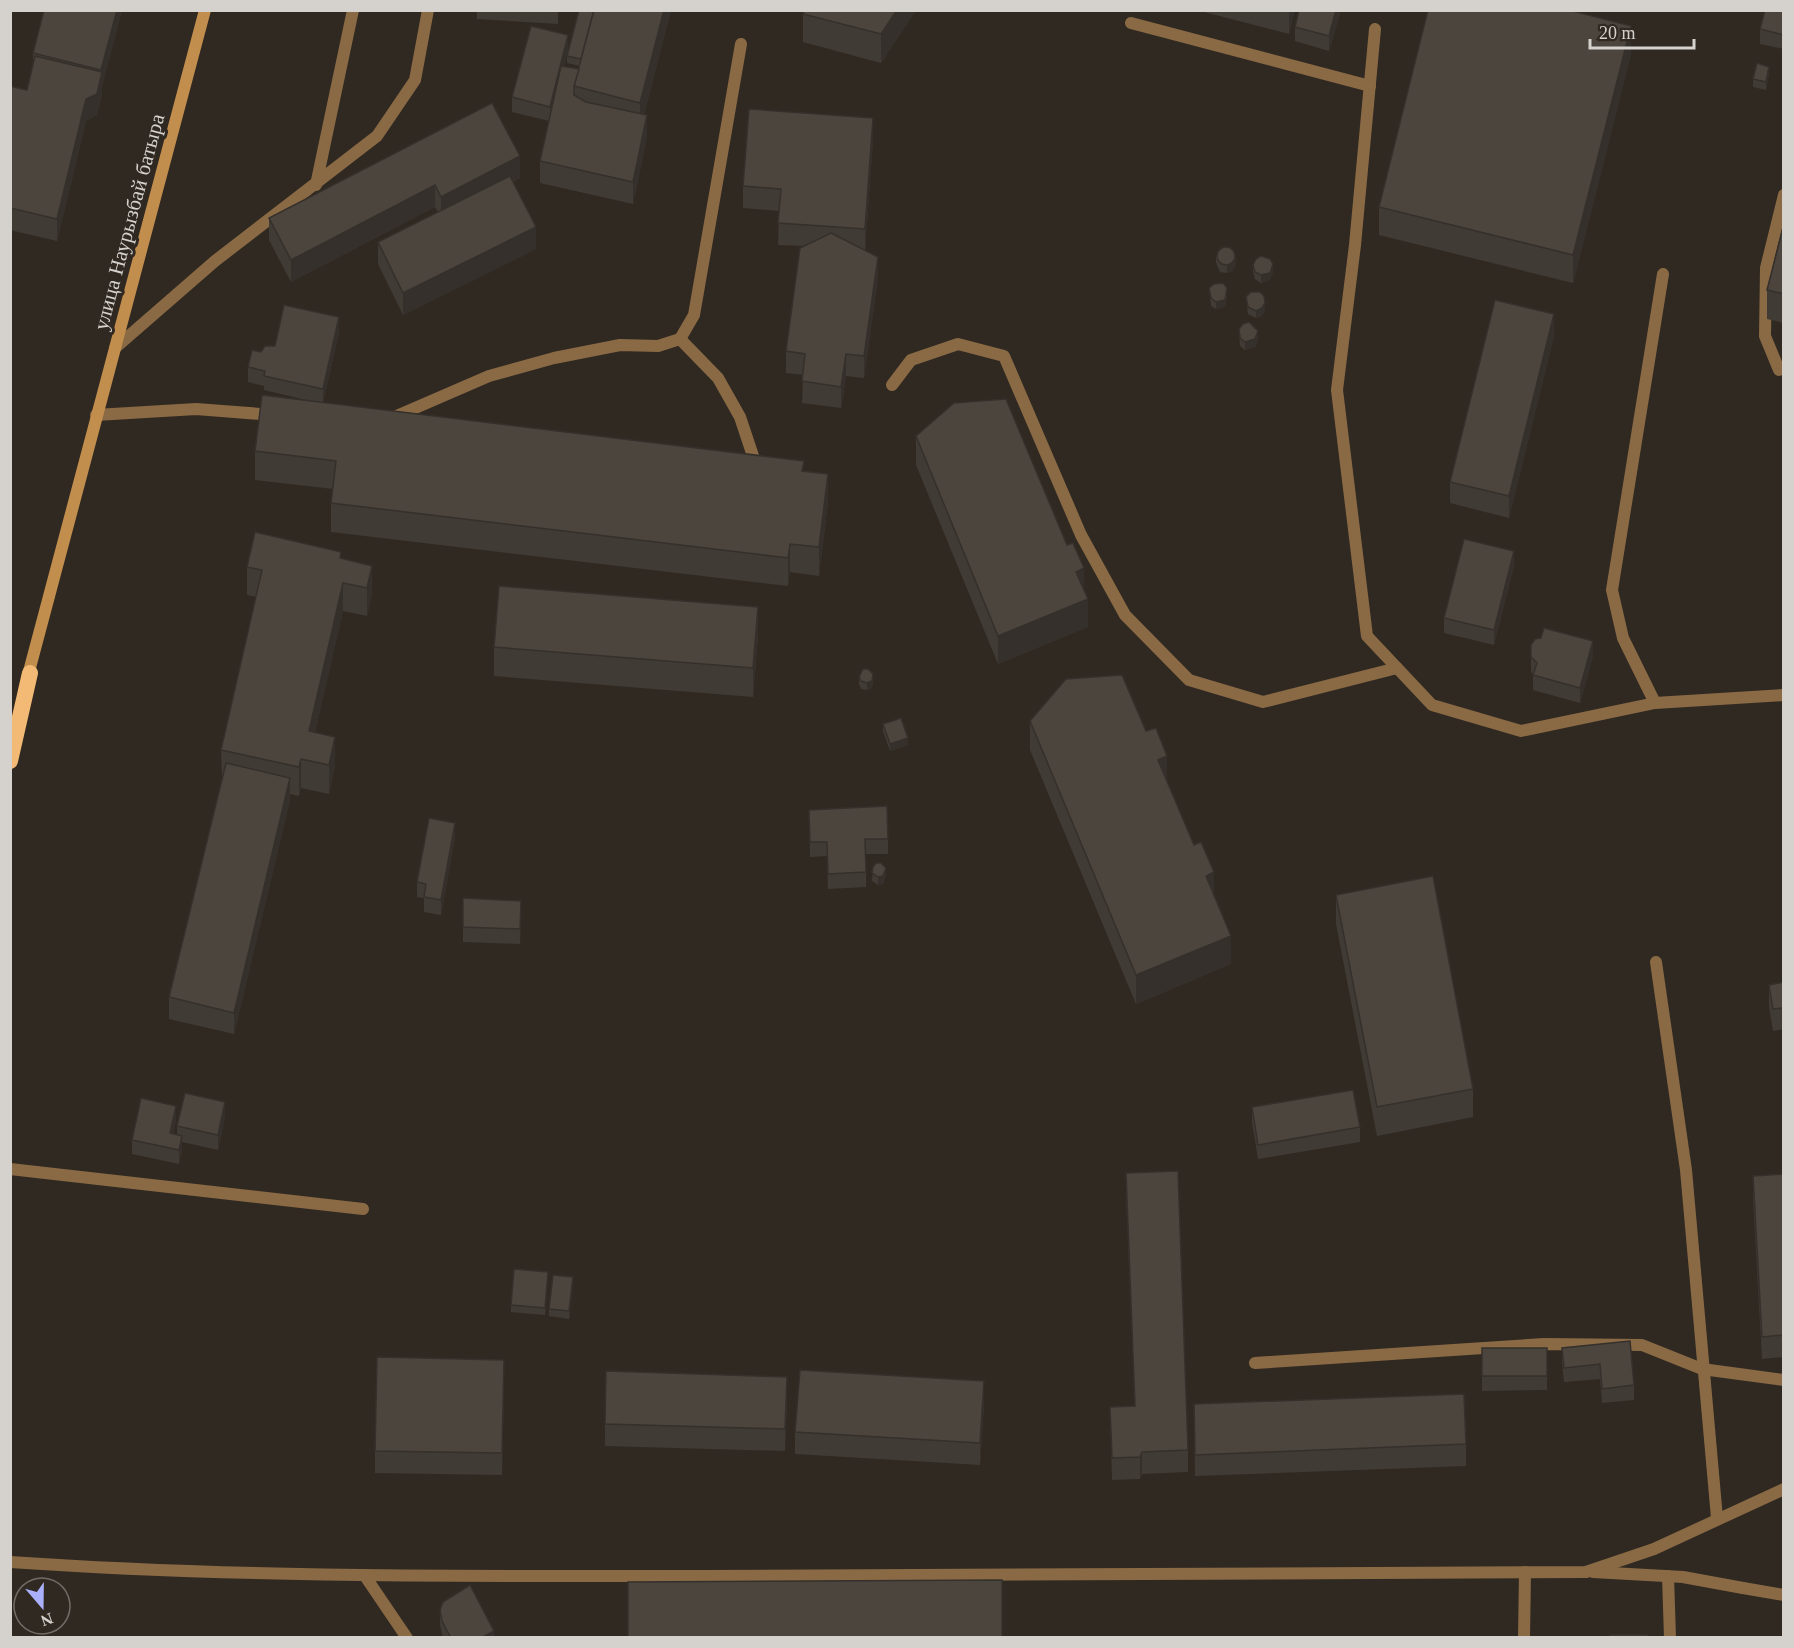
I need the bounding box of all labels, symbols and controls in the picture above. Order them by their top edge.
scale bar [1590,12,1694,50]
text: 20 m [1599,23,1636,43]
street label: улица Наурызбай батыра [89,111,170,333]
north arrow [12,1576,72,1636]
text: N [38,1610,55,1630]

